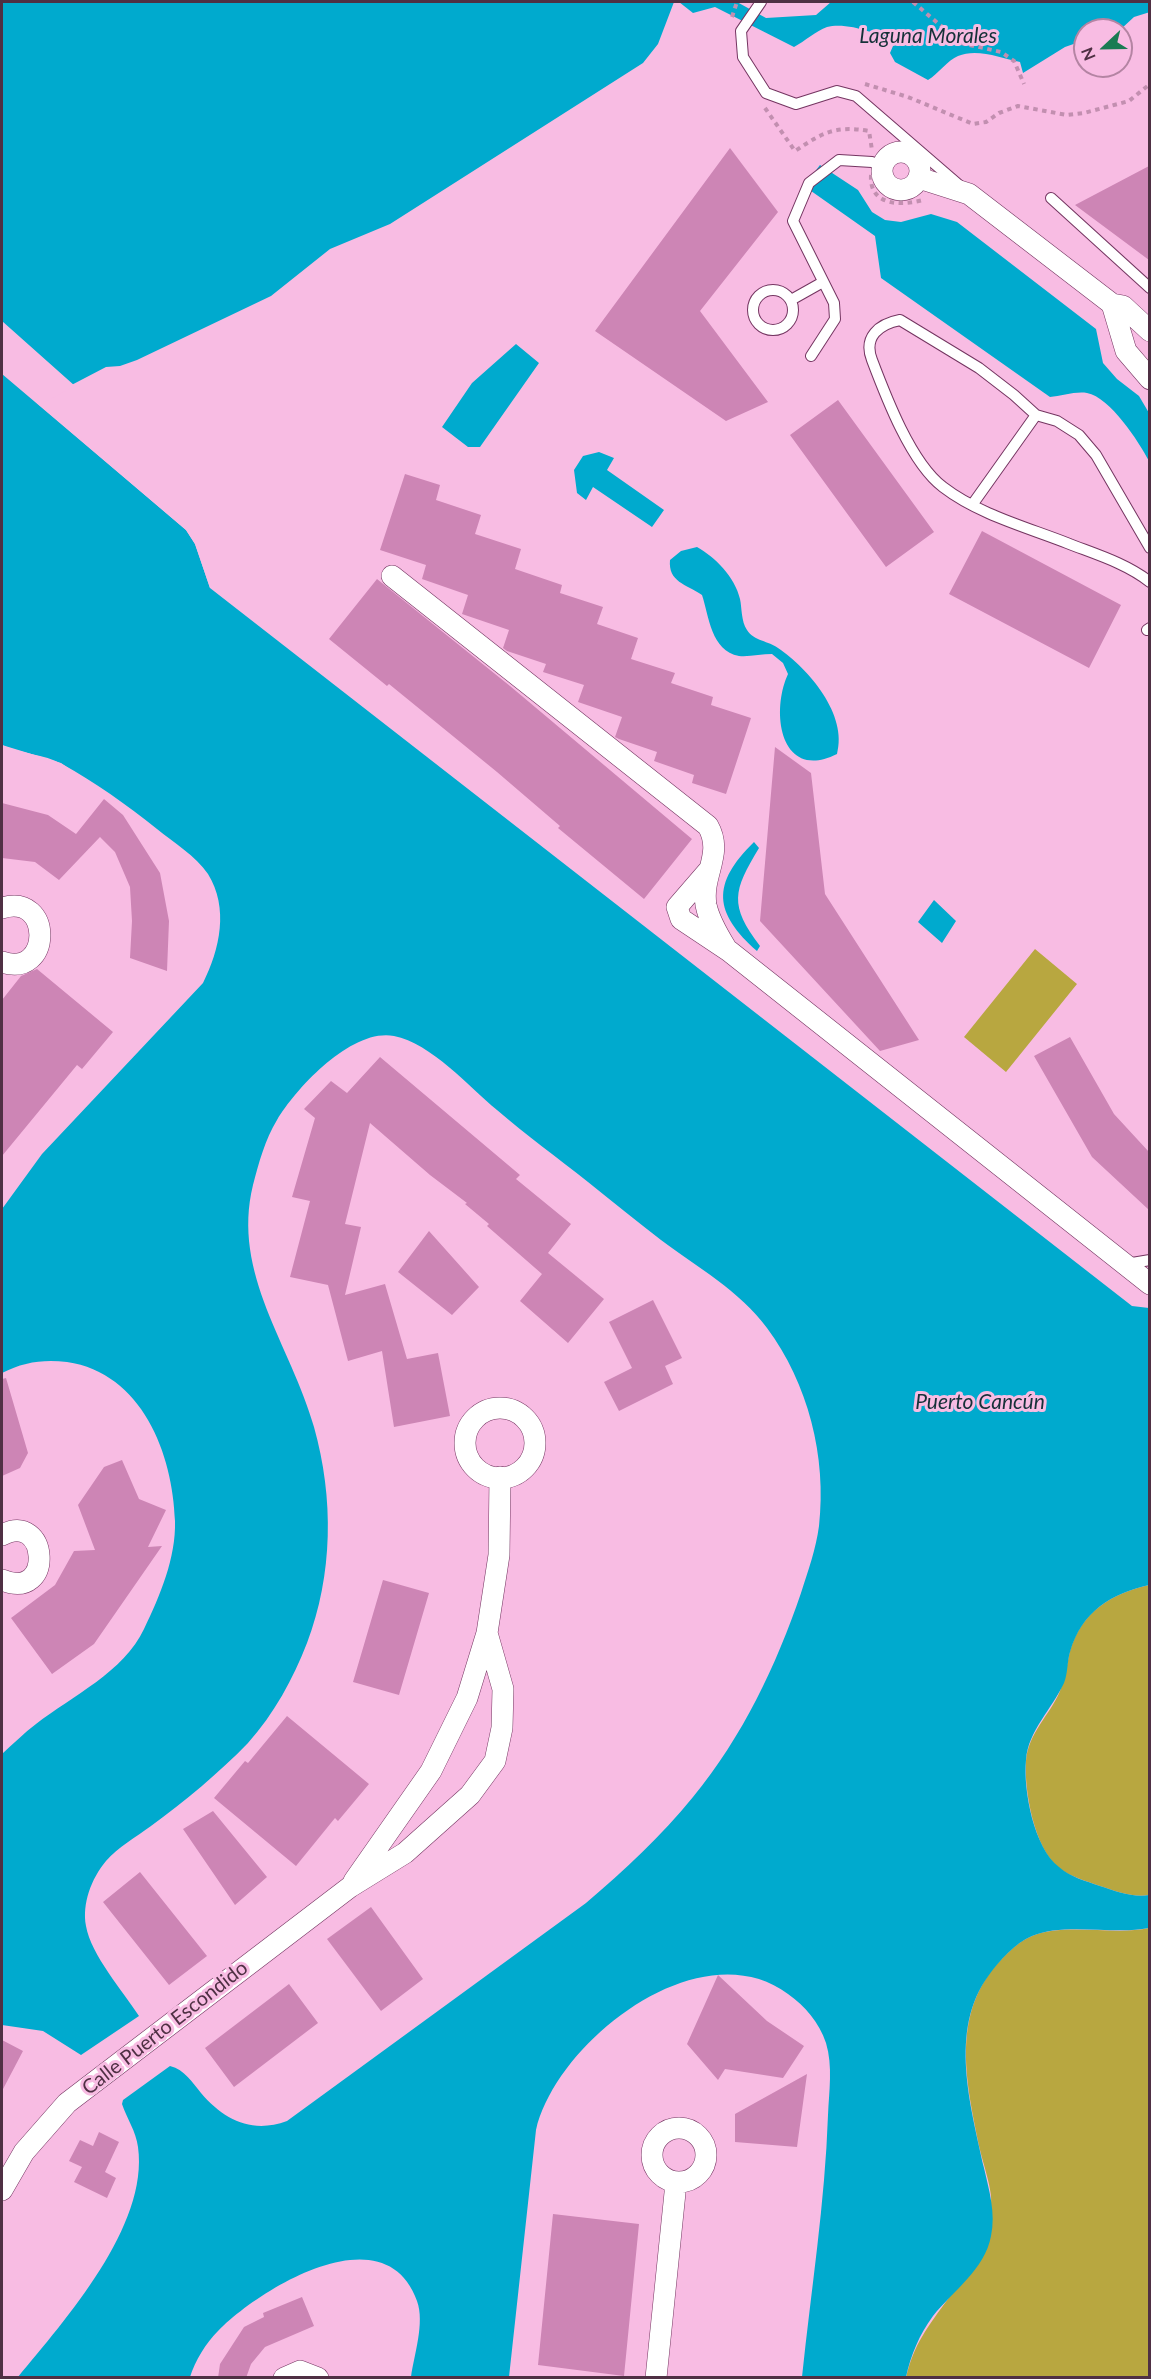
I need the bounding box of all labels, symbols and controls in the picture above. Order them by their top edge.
north arrow [1073,18,1133,78]
water label: Laguna Morales [859,23,997,49]
text: N [1077,45,1099,63]
water label: Puerto Cancún [915,1389,1045,1415]
street label: Calle Puerto Escondido [77,1956,253,2100]

